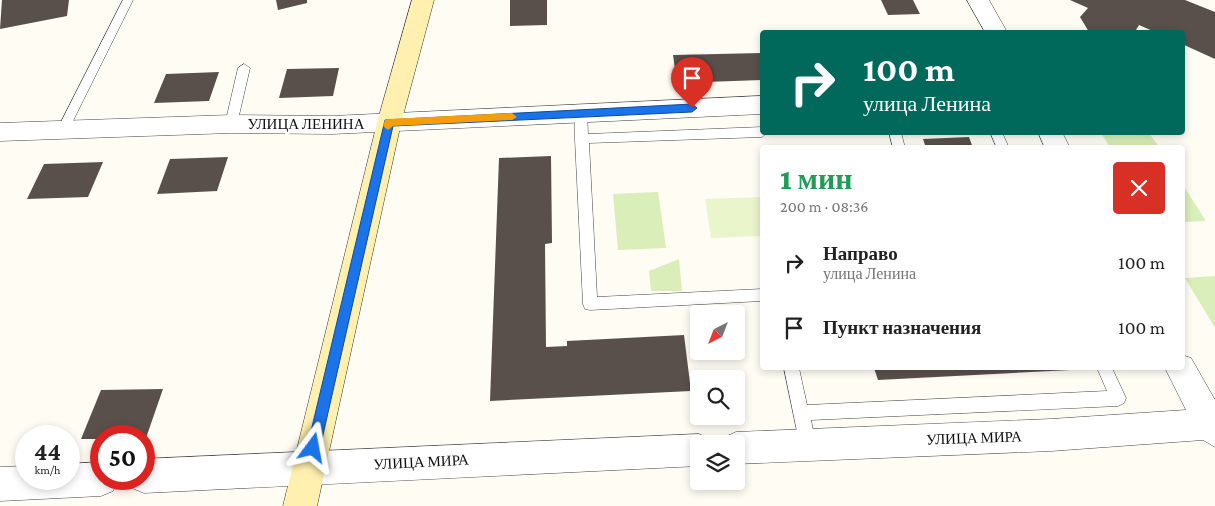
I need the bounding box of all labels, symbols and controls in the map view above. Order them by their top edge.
icon: right [780,50,845,115]
text: 100 m [863,50,955,89]
pin [671,57,713,108]
icon: arrive [678,64,706,92]
text: улица Ленина [863,91,991,116]
street label: УЛИЦА ЛЕНИНА [247,116,365,132]
text: 1 мин [780,162,853,195]
button: close [1113,162,1165,214]
text: 200 m · 08:36 [780,198,868,215]
text: Направо [823,243,898,264]
icon: right [780,249,808,277]
text: 100 m [1118,252,1165,273]
text: улица Ленина [823,265,916,282]
north arrow [690,305,745,360]
map controls [690,305,745,490]
icon: arrive [780,314,808,342]
text: Пункт назначения [823,317,981,338]
text: 100 m [1118,317,1165,338]
button: search [690,370,745,425]
position arrow [286,421,338,473]
speed limit sign: 50 [90,425,155,490]
street label: УЛИЦА МИРА [926,428,1022,448]
button: layers [690,435,745,490]
text: 44 [34,438,61,465]
street label: УЛИЦА МИРА [373,451,469,472]
text: km/h [35,463,60,477]

